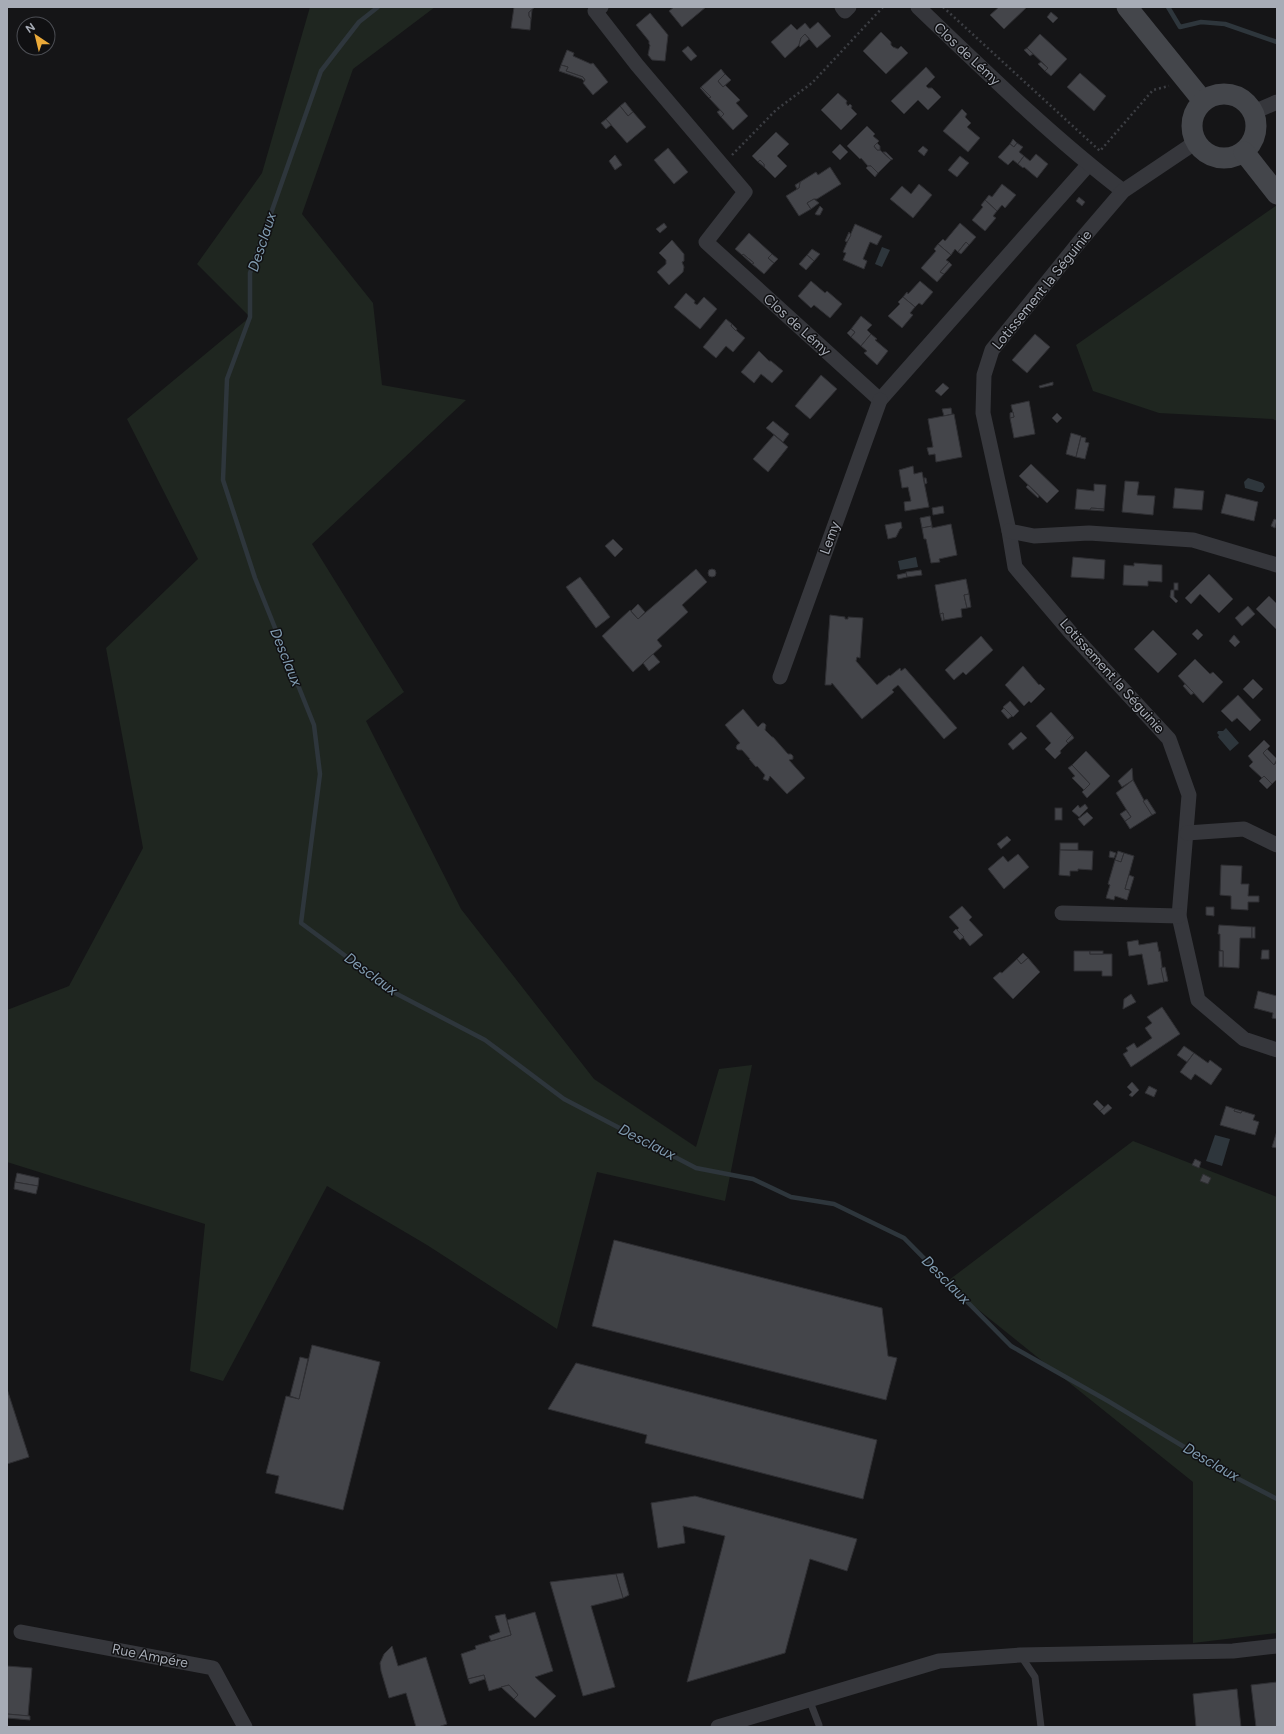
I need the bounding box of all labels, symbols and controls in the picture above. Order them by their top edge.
north arrow [16,16,56,56]
street label: Clos de Lémy [930,19,1004,90]
text: N [23,20,38,36]
water label: Desclaux [244,209,280,274]
street label: Lotissement la Séguinie [989,227,1096,353]
street label: Clos de Lémy [760,290,835,360]
street label: Lemy [816,518,844,557]
street label: Lotissement la Séguinie [1056,615,1168,737]
water label: Desclaux [266,625,306,690]
water label: Desclaux [341,949,402,1000]
water label: Desclaux [616,1120,679,1164]
water label: Desclaux [918,1252,975,1309]
water label: Desclaux [1180,1439,1243,1486]
street label: Rue Ampére [110,1640,190,1672]

